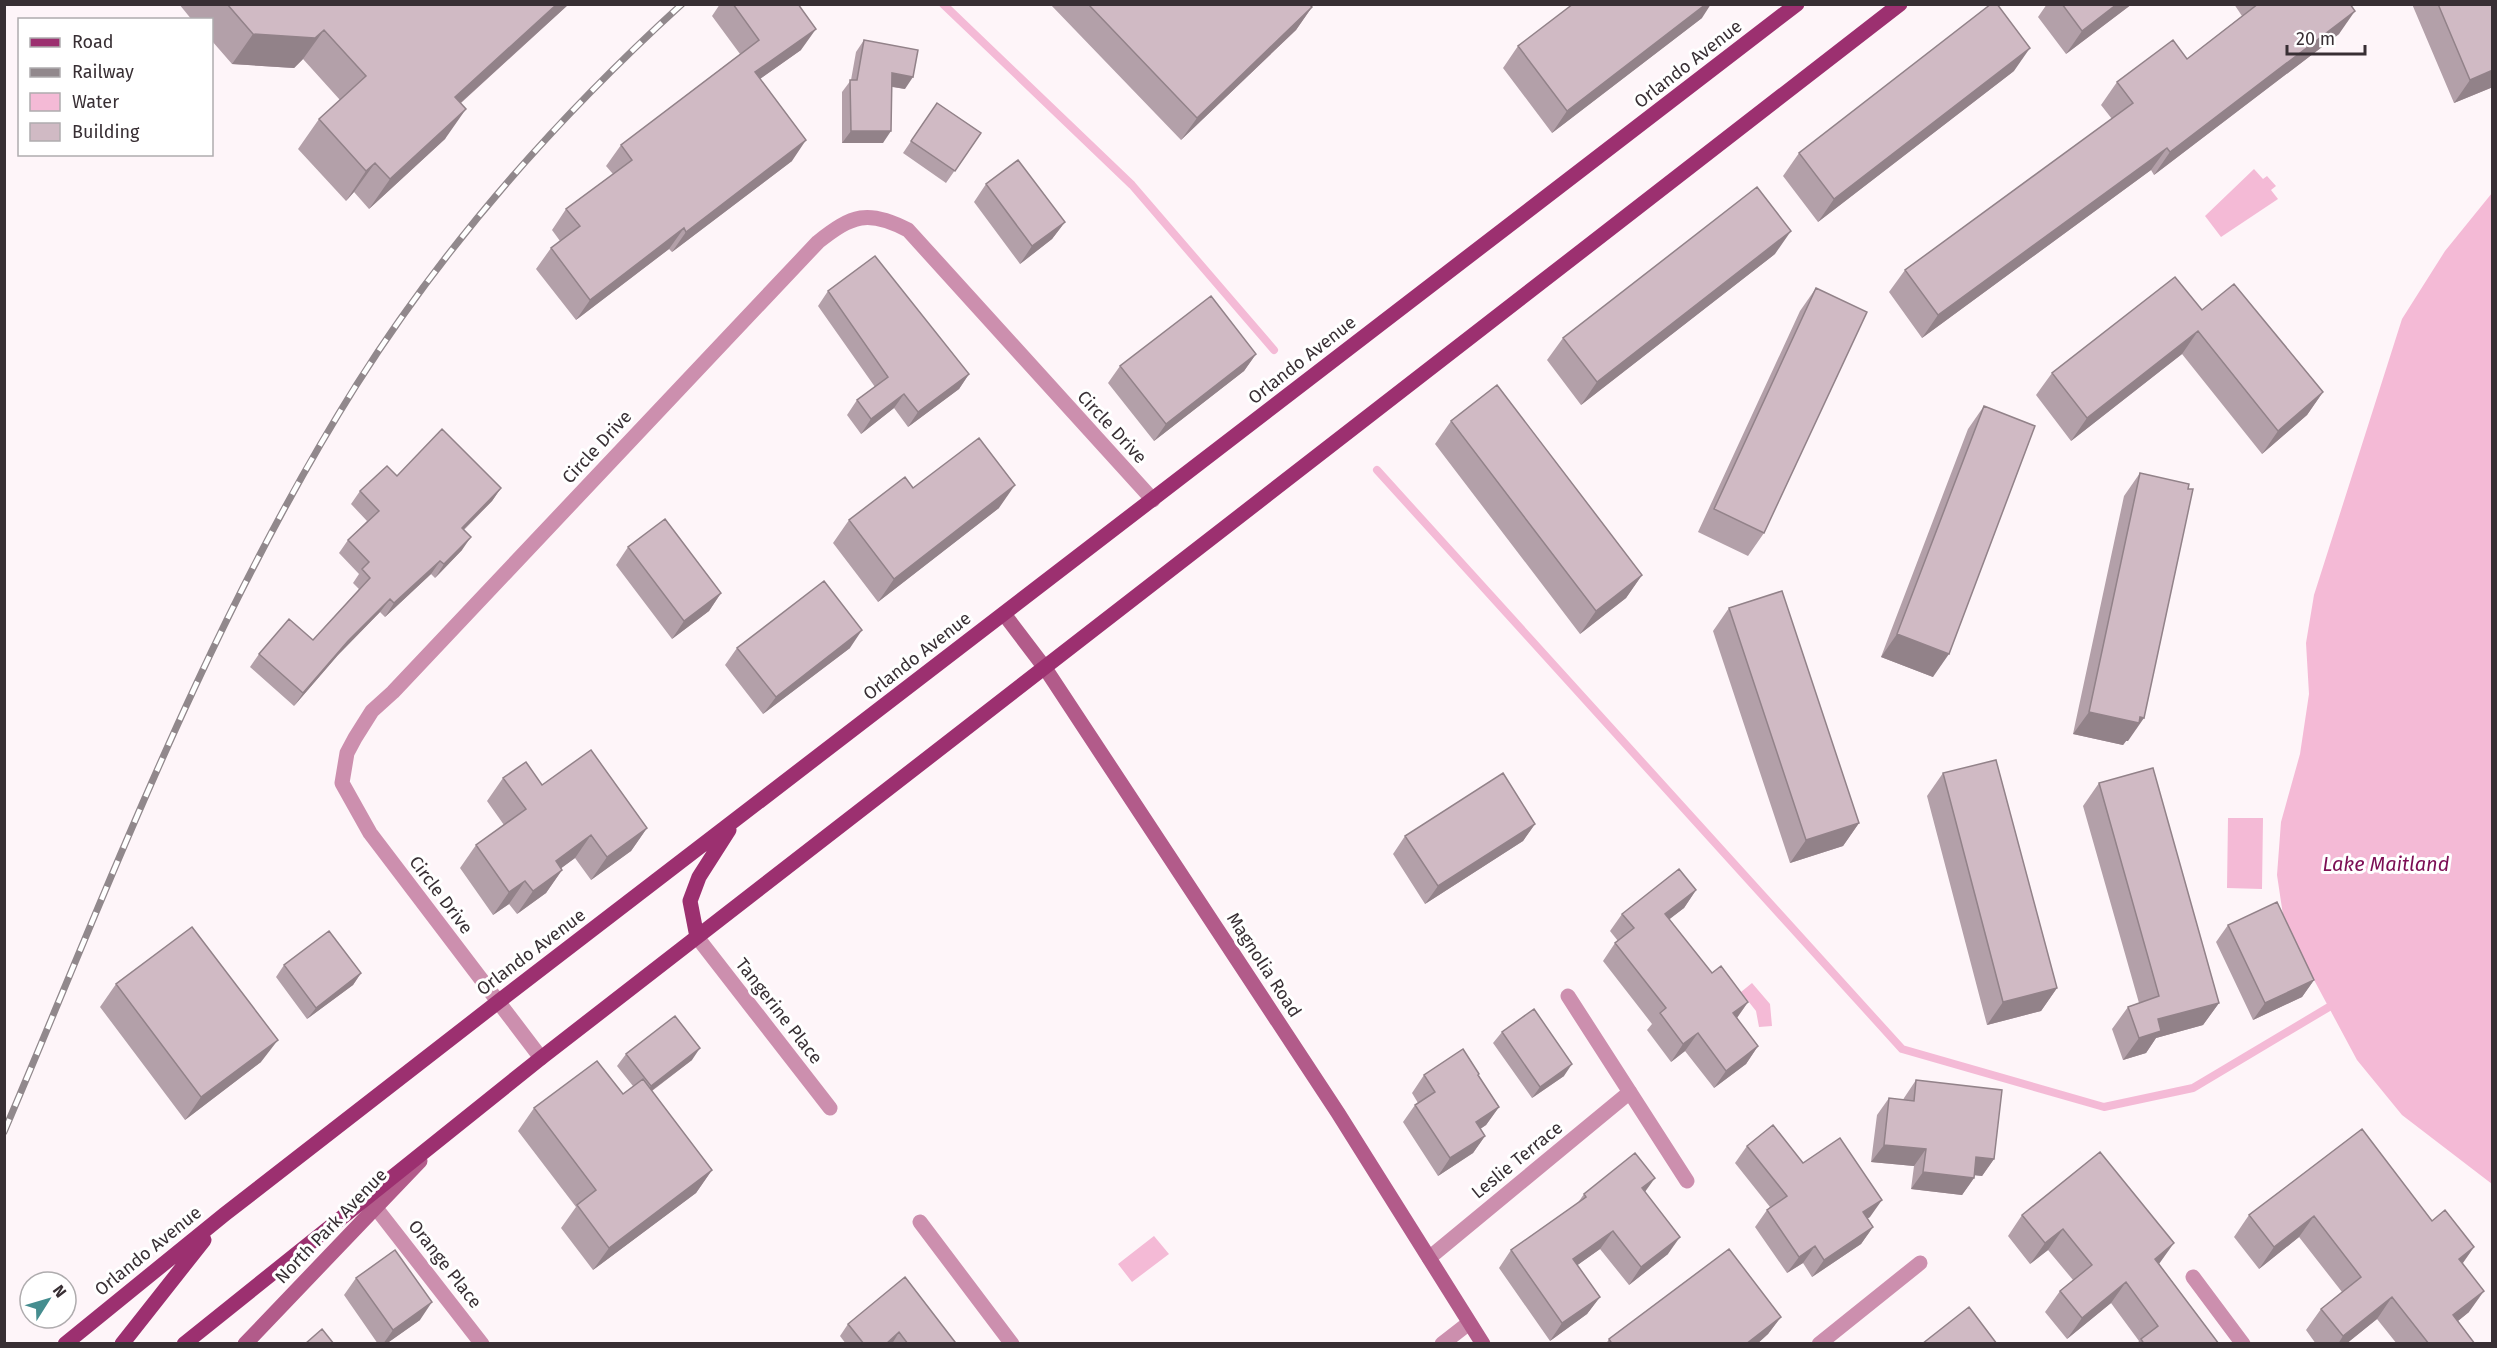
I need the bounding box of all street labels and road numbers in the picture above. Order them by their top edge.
street label: Orlando Avenue [1630,15,1746,113]
street label: Orlando Avenue [1244,311,1360,409]
street label: Circle Drive [1073,386,1151,468]
street label: Circle Drive [558,406,636,488]
street label: Orlando Avenue [859,607,975,705]
street label: Circle Drive [404,852,478,938]
street label: Orlando Avenue [472,904,590,1000]
street label: Magnolia Road [1222,908,1306,1022]
street label: Tangerine Place [731,954,827,1068]
street label: Leslie Terrace [1467,1117,1567,1203]
street label: North Park Avenue [270,1164,392,1288]
street label: Orlando Avenue [90,1201,206,1301]
street label: Orange Place [404,1215,486,1313]

